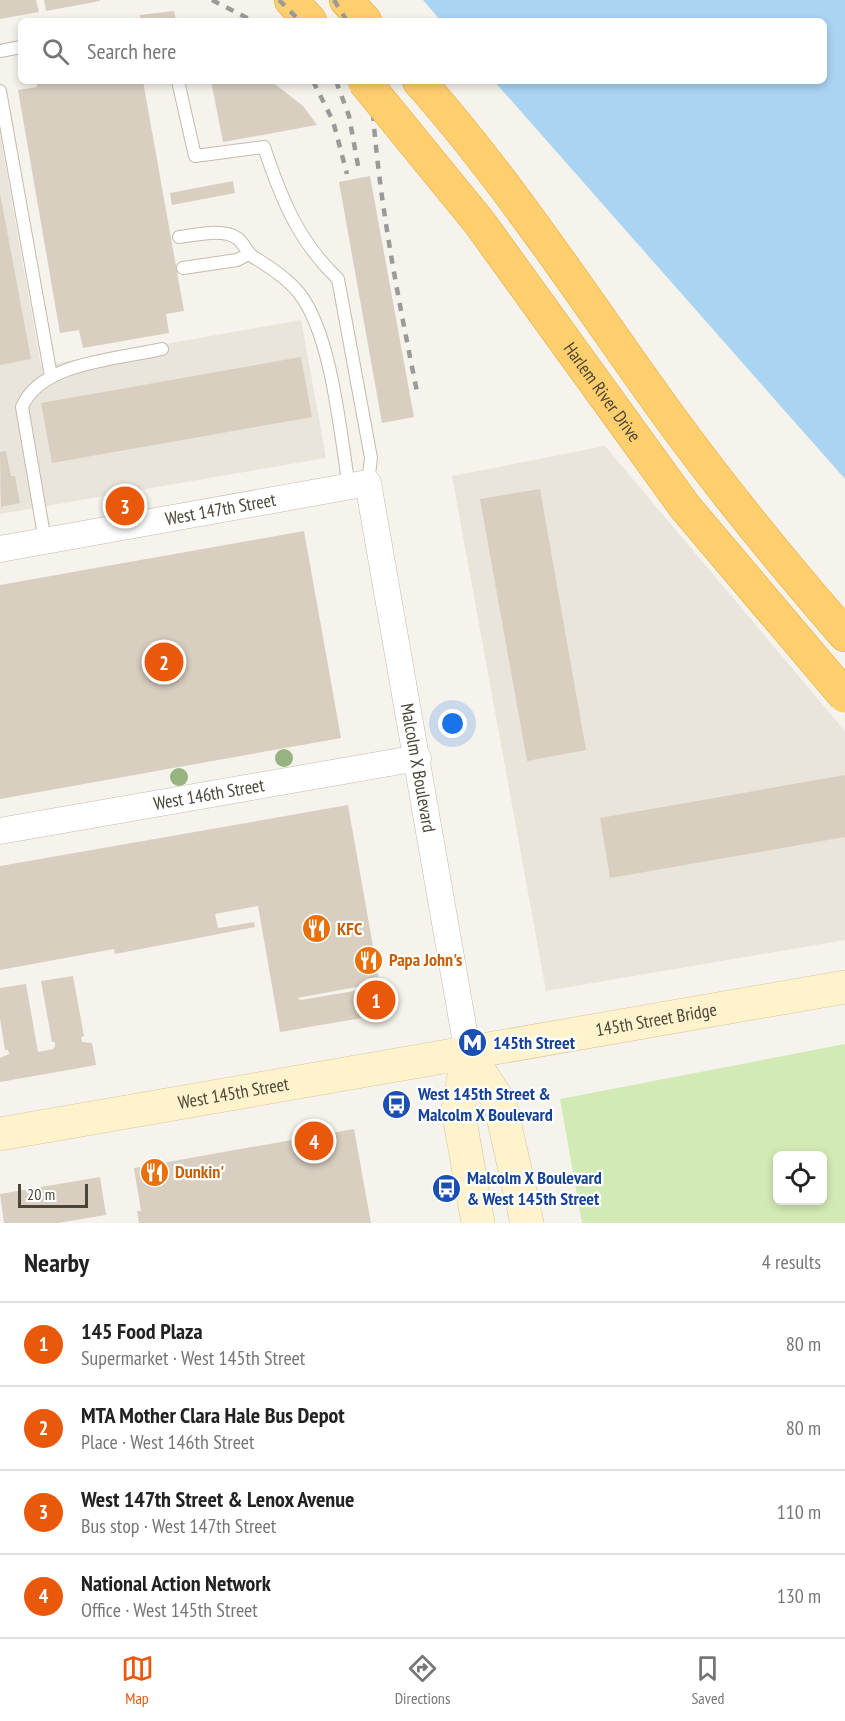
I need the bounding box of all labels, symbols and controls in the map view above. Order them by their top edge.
search box [18,18,827,84]
icon: search [39,35,72,68]
text: Search here [87,37,176,65]
street label: Harlem River Drive [559,338,646,446]
pin: 3 [106,484,144,528]
street label: West 147th Street [163,488,278,530]
pin: 2 [144,640,184,684]
street label: Malcolm X Boulevard [396,701,441,834]
your location [438,709,467,738]
street label: West 146th Street [152,773,266,815]
restaurant icon: KFC [300,913,332,945]
place label: KFC [337,917,362,940]
restaurant icon: Papa John's [352,944,384,976]
place label: Papa John's [389,948,462,971]
pin: 1 [356,978,395,1022]
street label: 145th Street Bridge [594,998,718,1041]
metro station icon: 145th Street [456,1027,488,1059]
place label: 145th Street [493,1031,576,1054]
street label: West 145th Street [176,1072,291,1114]
place label: West 145th Street & Malcolm X Boulevard [417,1082,553,1126]
bus stop icon: West 145th Street & Malcolm X Boulevard [381,1088,413,1120]
pin: 4 [294,1118,334,1164]
map controls [773,1151,827,1205]
button: locate [773,1151,827,1205]
restaurant icon: Dunkin' [138,1156,170,1188]
place label: Dunkin' [175,1160,224,1183]
place label: Malcolm X Boulevard & West 145th Street [467,1166,602,1210]
bus stop icon: Malcolm X Boulevard & West 145th Street [430,1172,462,1204]
scale bar [18,1181,88,1208]
text: 20 m [27,1184,55,1204]
text: Nearby [24,1246,89,1279]
text: 4 results [762,1249,821,1275]
text: 145 Food Plaza [81,1317,203,1345]
text: 1 [39,1331,48,1357]
text: 80 m [786,1331,821,1357]
text: Supermarket · West 145th Street [81,1345,305,1371]
text: MTA Mother Clara Hale Bus Depot [81,1401,345,1429]
text: 2 [39,1415,48,1441]
text: 80 m [786,1415,821,1441]
text: Place · West 146th Street [81,1429,255,1455]
text: West 147th Street & Lenox Avenue [81,1485,354,1513]
text: 3 [39,1499,48,1525]
text: 110 m [777,1499,821,1525]
text: Bus stop · West 147th Street [81,1513,276,1539]
text: National Action Network [81,1569,271,1597]
text: 4 [39,1583,48,1609]
text: 130 m [777,1583,821,1609]
text: Office · West 145th Street [81,1597,258,1623]
tab: Map [121,1652,154,1708]
tab: Directions [395,1652,450,1708]
tab: Saved [691,1652,724,1708]

